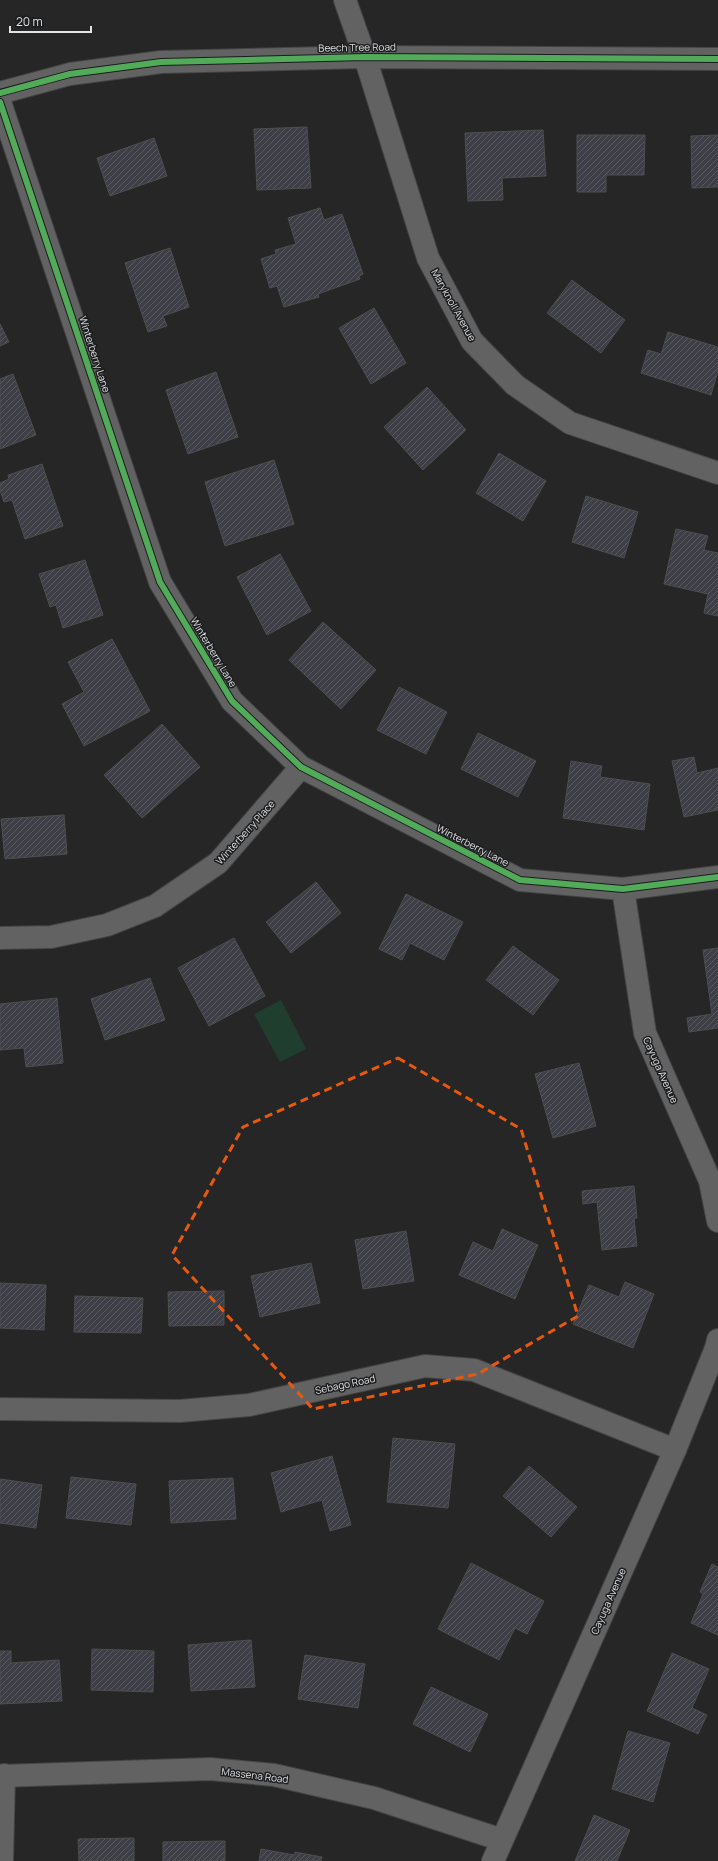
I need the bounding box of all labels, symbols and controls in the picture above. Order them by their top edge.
scale bar [10,8,91,34]
text: 20 m [16,13,43,30]
street label: Beech Tree Road [318,39,396,55]
street label: Maryknoll Avenue [428,266,480,344]
street label: Winterberry Lane [76,314,114,394]
street label: Winterberry Lane [188,614,240,690]
street label: Winterberry Place [212,797,278,867]
street label: Winterberry Lane [434,821,512,869]
street label: Cayuga Avenue [640,1035,682,1106]
street label: Sebago Road [314,1371,376,1397]
street label: Cayuga Avenue [587,1565,629,1636]
street label: Massena Road [221,1764,289,1786]

